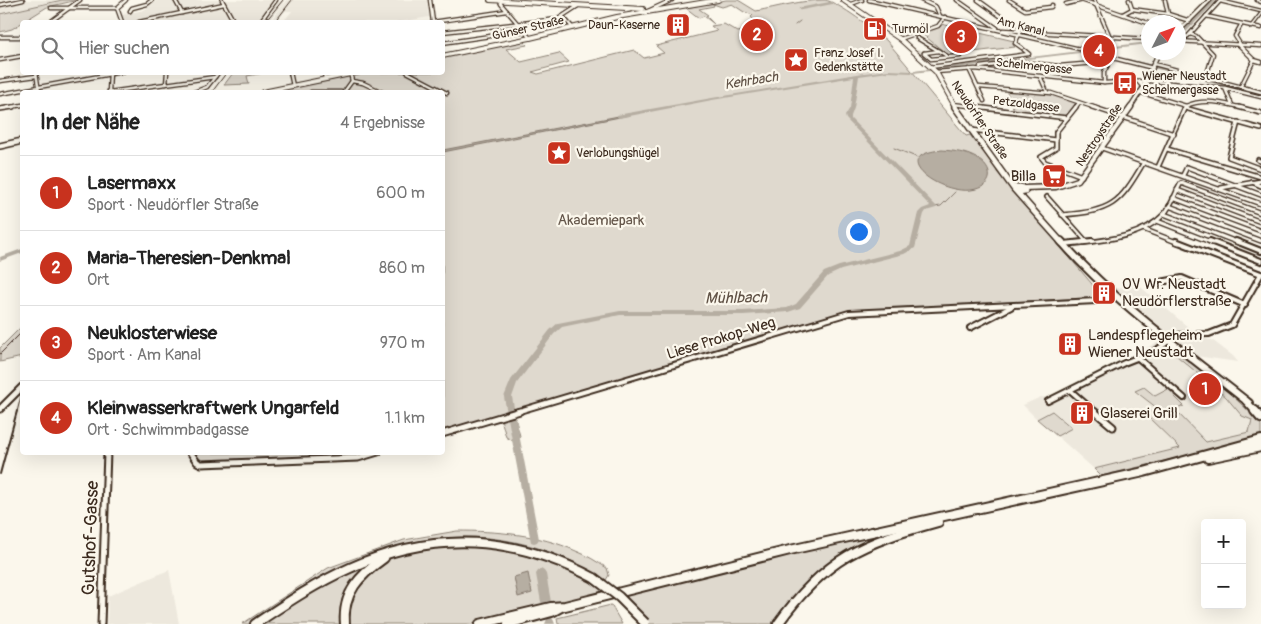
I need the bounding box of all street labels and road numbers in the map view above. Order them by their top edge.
street label: Günser Straße [491,13,565,44]
street label: Am Kanal [996,13,1046,40]
street label: Schelmergasse [995,55,1073,78]
street label: Neudörfler Straße [948,78,1011,162]
street label: Petzoldgasse [992,93,1060,116]
street label: Nestroystraße [1073,101,1126,169]
street label: Liese Prokop-Weg [665,313,778,364]
street label: Gutshof-Gasse [77,480,104,596]

